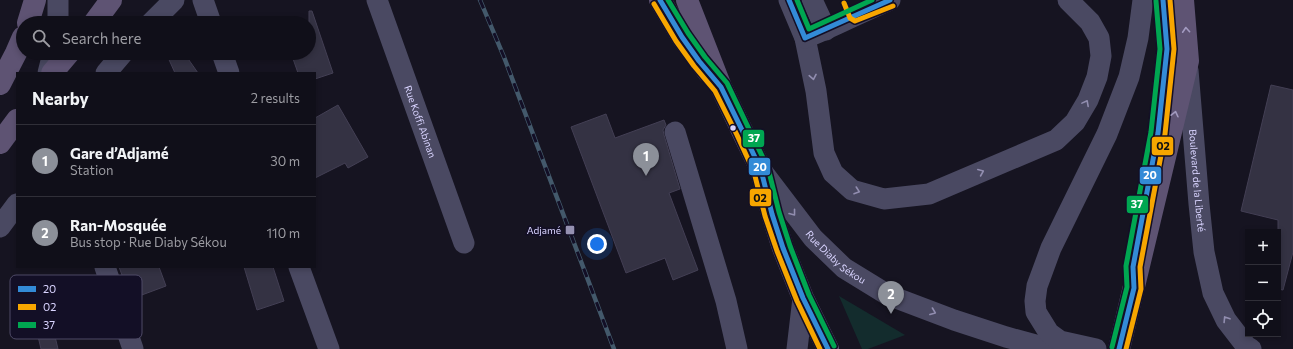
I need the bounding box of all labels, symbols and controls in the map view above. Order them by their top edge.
search box [16,16,316,60]
icon: search [30,27,52,49]
one-way arrow [1181,27,1190,33]
text: Search here [62,29,141,47]
one-way arrow [808,74,816,80]
street label: Rue Koffi Abinan [402,84,439,159]
text: Nearby [32,88,89,109]
text: 2 results [251,90,300,106]
one-way arrow [1082,99,1089,107]
one-way arrow [1171,111,1179,117]
unlabelled marker [728,123,738,133]
line badge: 37 [742,129,765,148]
street label: Boulevard de la Liberté [1187,129,1208,233]
text: 37 [748,131,760,144]
line badge: 02 [1151,136,1174,156]
text: 02 [1156,139,1170,152]
pin: 1 [633,143,659,176]
text: Gare d’Adjamé [70,144,169,162]
text: 1 [42,153,48,169]
text: 30 m [270,153,300,169]
line badge: 20 [748,157,771,176]
text: 20 [753,160,767,173]
text: Station [70,162,114,178]
line badge: 20 [1139,166,1162,185]
text: 20 [1143,168,1157,181]
one-way arrow [977,169,985,177]
one-way arrow [854,186,861,195]
line badge: 02 [749,188,772,207]
text: 02 [753,191,767,204]
line badge: 37 [1126,195,1149,214]
text: 37 [1131,197,1143,210]
one-way arrow [788,208,795,215]
text: Ran-Mosquée [70,216,167,234]
place label: Adjamé [527,224,561,236]
marker: Adjamé [564,224,576,236]
text: 2 [41,225,49,241]
text: 110 m [267,225,300,241]
street label: Rue Diaby Sékou [803,228,868,286]
map controls [1245,229,1281,337]
button: + [1245,229,1281,265]
text: Bus stop · Rue Diaby Sékou [70,234,227,250]
your location [587,234,607,254]
button: − [1245,265,1281,301]
legend [10,275,142,339]
pin: 2 [878,281,904,314]
text: 20 [43,282,56,295]
text: 02 [43,300,56,313]
button: locate [1245,301,1281,337]
one-way arrow [930,308,937,316]
one-way arrow [1223,316,1231,323]
text: 37 [43,318,55,331]

